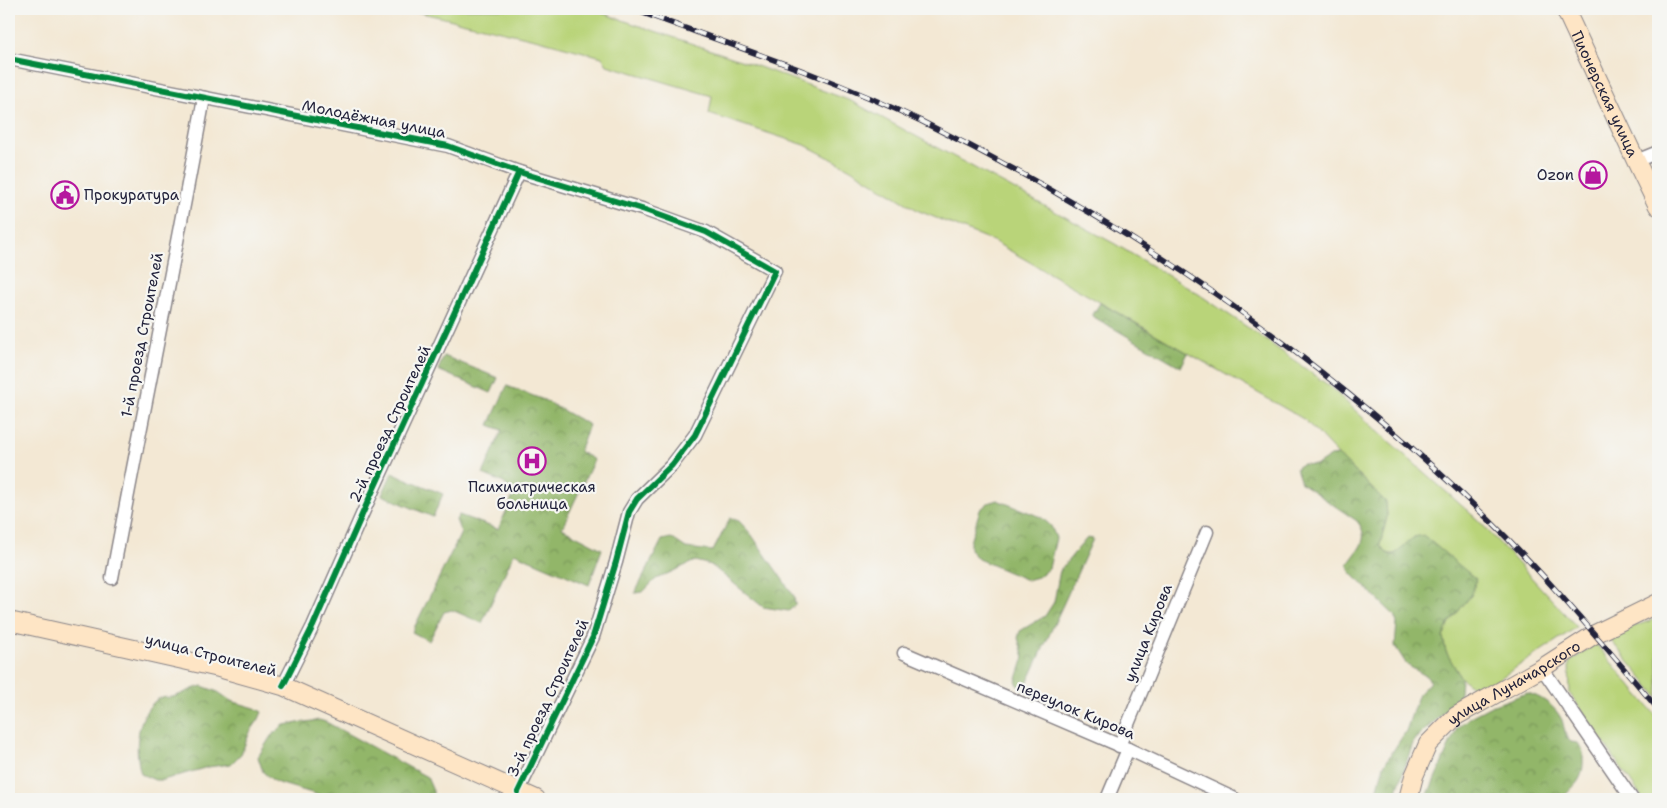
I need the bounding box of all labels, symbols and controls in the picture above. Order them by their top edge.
street label: Пионерская улица [1567,28,1643,161]
street label: Молодёжная улица [300,95,448,143]
shop icon: Ozon [1578,160,1608,190]
place label: Ozon [1537,165,1574,185]
public building icon: Прокуратура [50,180,80,210]
place label: Прокуратура [84,185,180,205]
street label: 1-й проезд Строителей [116,251,168,419]
street label: 2-й проезд Строителей [345,342,435,506]
hospital icon: Психиатрическая больница [517,446,547,476]
place label: Психиатрическая больница [468,477,596,514]
street label: улица Кирова [1119,580,1177,685]
street label: 3-й проезд Строителей [503,615,594,780]
street label: улица Строителей [143,629,279,681]
street label: улица Луначарского [1443,636,1584,729]
street label: переулок Кирова [1014,676,1139,744]

